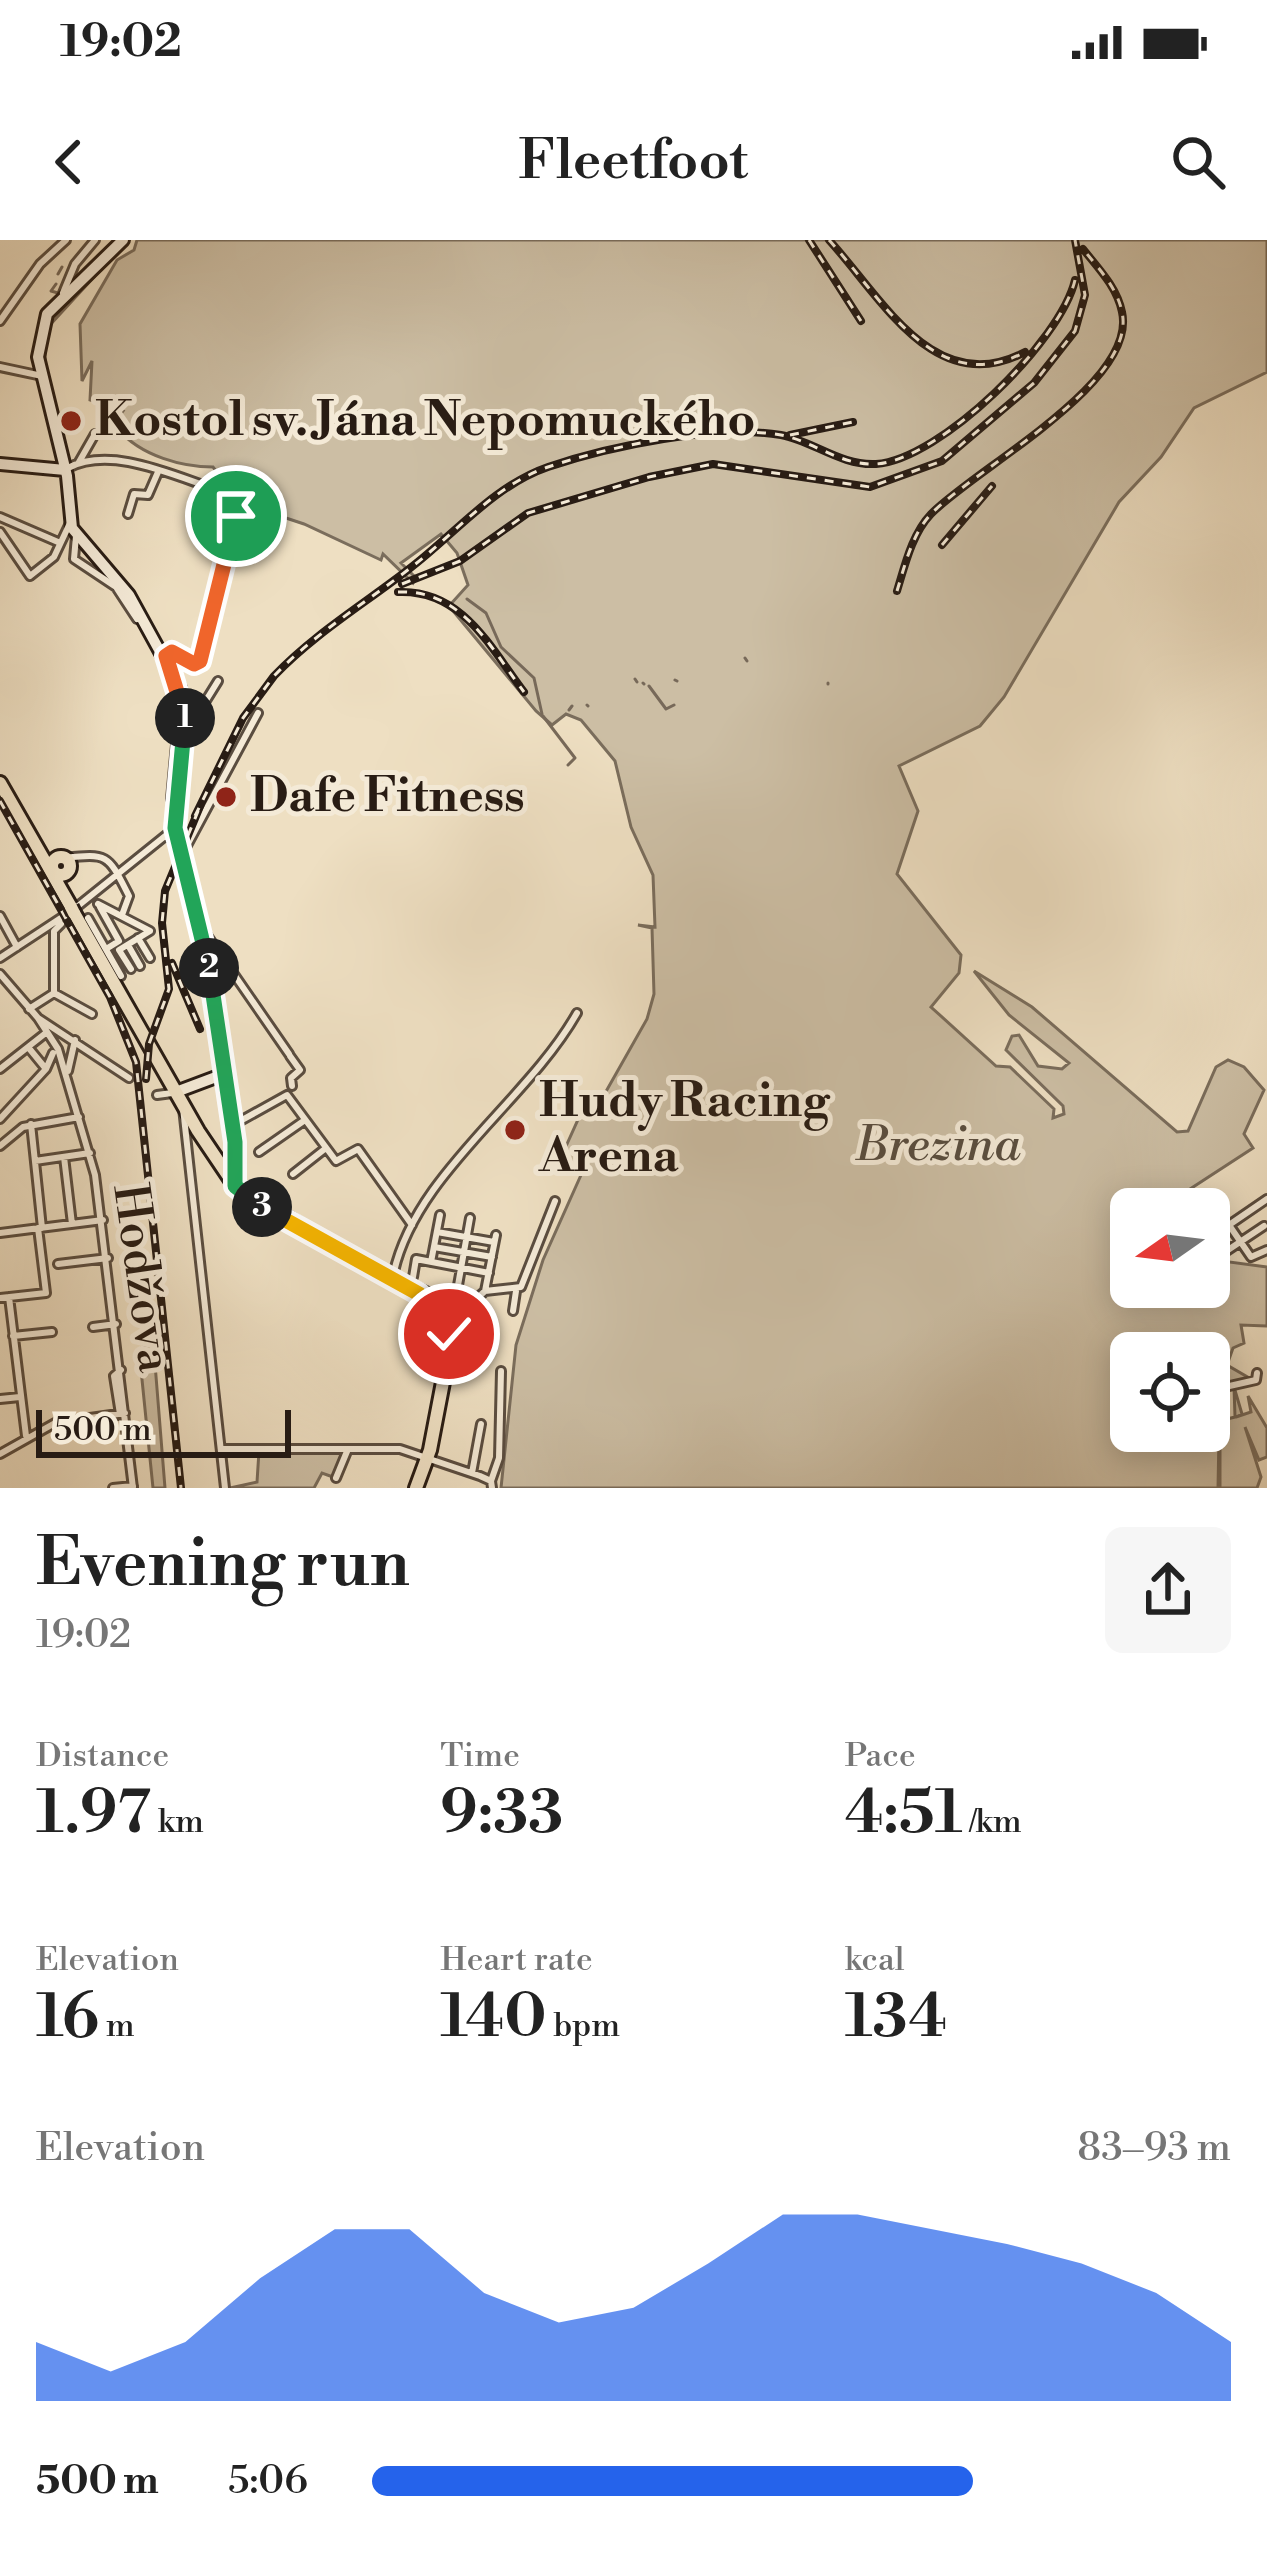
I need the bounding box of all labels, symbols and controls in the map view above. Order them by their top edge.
text: 19:02 [60,14,182,71]
text: Fleetfoot [519,128,748,196]
icon: back [36,129,102,195]
icon: search [1165,129,1231,195]
place label: Kostol sv. Jána Nepomuckého [95,391,755,451]
marker: Kostol sv. Jána Nepomuckého [58,408,84,434]
pin [185,465,287,567]
icon: arrive [203,483,269,549]
pin: 1 [155,688,215,748]
text: 1 [177,697,193,738]
place label: Dafe Fitness [250,767,525,827]
marker: Dafe Fitness [213,784,239,810]
pin: 2 [179,938,239,998]
text: 2 [199,947,219,988]
place label: Hudy Racing Arena [538,1072,831,1187]
park label: Brezina [854,1116,1021,1176]
marker: Hudy Racing Arena [502,1117,528,1143]
pin: 3 [232,1177,292,1237]
street label: Hodžova [98,1180,184,1377]
text: 3 [252,1186,272,1227]
north arrow [1110,1188,1230,1308]
map controls [1110,1188,1230,1452]
pin [398,1283,500,1385]
icon: check [416,1301,482,1367]
button: locate [1110,1332,1230,1452]
scale bar [36,1404,291,1457]
text: 500 m [54,1410,152,1451]
text: Evening run [36,1524,410,1607]
button: share [1105,1527,1231,1653]
text: 19:02 [36,1611,131,1660]
text: Distance [36,1736,169,1777]
text: Time [440,1736,520,1777]
text: Pace [845,1736,916,1777]
text: 1.97 [36,1777,151,1852]
text: 9:33 [440,1777,563,1852]
text: 4:51 [845,1777,963,1852]
text: km [151,1802,204,1843]
text: /km [963,1802,1022,1843]
text: Elevation [36,1940,179,1981]
text: Heart rate [440,1940,593,1981]
text: kcal [845,1940,905,1981]
text: 16 [36,1981,99,2056]
text: 140 [440,1981,547,2056]
text: 134 [845,1981,947,2056]
text: m [99,2006,135,2047]
text: bpm [547,2006,620,2047]
text: Elevation [36,2124,205,2173]
text: 83–93 m [1077,2124,1231,2173]
text: 500 m [36,2457,159,2506]
text: 5:06 [228,2457,308,2506]

